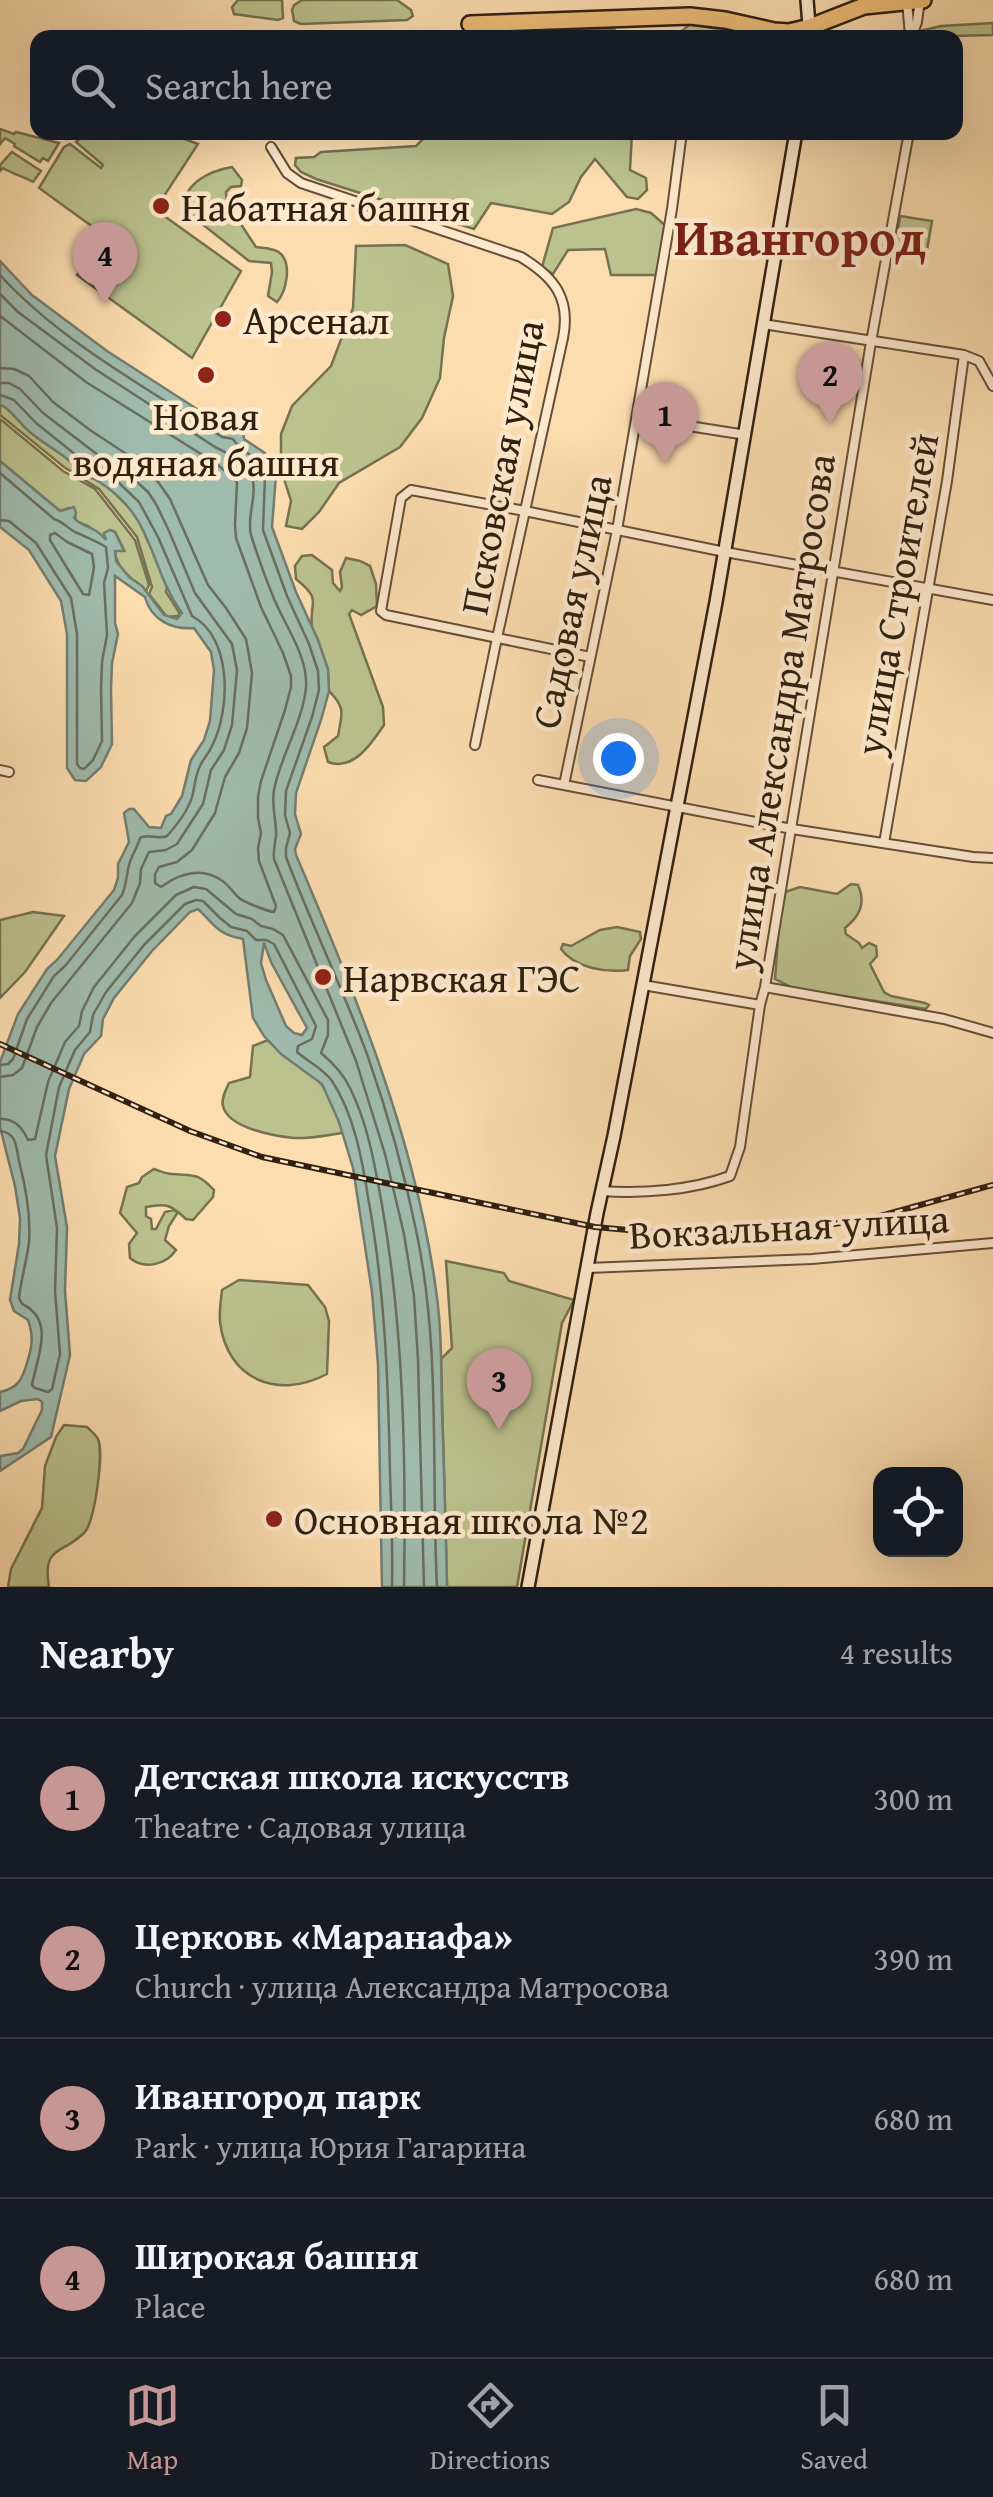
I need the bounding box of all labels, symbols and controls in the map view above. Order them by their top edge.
search box [30,30,963,140]
text: Search here [145,57,333,113]
icon: search [65,58,120,113]
place label: Набатная башня [181,177,470,236]
marker: Набатная башня [150,195,172,217]
district label: Ивангород [674,200,926,273]
pin: 4 [72,222,138,304]
place label: Арсенал [243,290,390,349]
marker: Арсенал [212,308,234,330]
street label: Псковская улица [444,315,558,619]
pin: 2 [798,342,862,424]
marker: Новая водяная башня [195,364,217,386]
pin: 1 [632,382,698,464]
place label: Новая водяная башня [73,386,339,491]
street label: улица Строителей [838,428,953,761]
street label: улица Александра Матросова [710,449,850,976]
street label: Садовая улица [515,468,627,734]
your location [593,733,644,784]
place label: Нарвская ГЭС [343,948,580,1007]
marker: Нарвская ГЭС [312,966,334,988]
street label: Вокзальная улица [627,1188,951,1264]
pin: 3 [466,1348,532,1430]
map controls [873,1467,963,1557]
button: locate [873,1467,963,1557]
place label: Основная школа №2 [294,1490,649,1549]
marker: Основная школа №2 [263,1508,285,1530]
text: Nearby [40,1622,174,1683]
text: 4 results [840,1629,953,1676]
text: Детская школа искусств [135,1747,570,1803]
text: 1 [64,1775,81,1822]
text: 300 m [874,1775,953,1822]
text: Theatre · Садовая улица [135,1803,466,1850]
text: Церковь «Маранафа» [135,1907,513,1963]
text: 2 [64,1935,81,1982]
text: 390 m [874,1935,953,1982]
text: Church · улица Александра Матросова [135,1963,669,2010]
text: Ивангород парк [135,2067,421,2123]
text: 3 [64,2095,81,2142]
text: 680 m [874,2095,953,2142]
text: Park · улица Юрия Гагарина [135,2123,526,2170]
text: Широкая башня [135,2227,419,2283]
text: 4 [64,2255,81,2302]
text: 680 m [874,2255,953,2302]
text: Place [135,2283,206,2330]
tab: Map [125,2378,180,2479]
tab: Directions [430,2378,550,2479]
tab: Saved [800,2378,868,2479]

